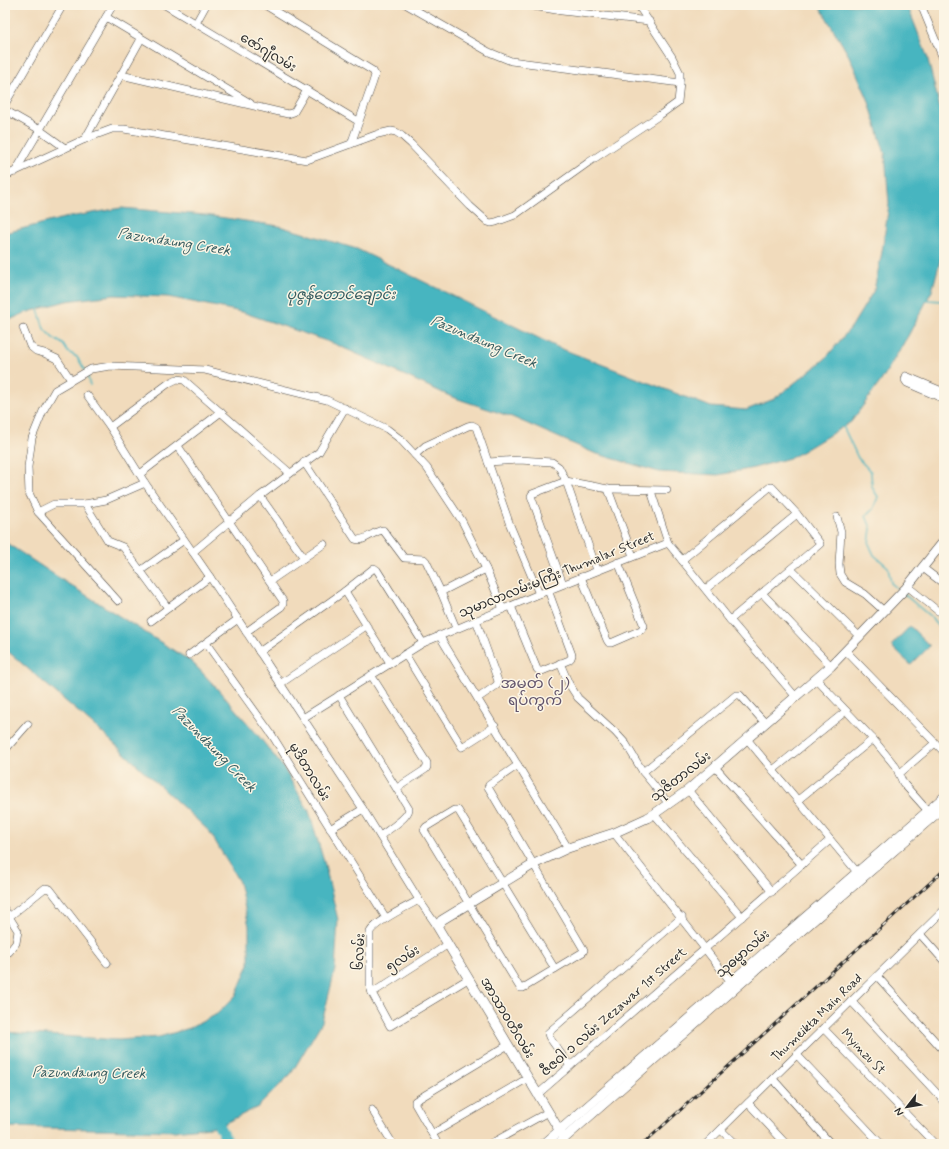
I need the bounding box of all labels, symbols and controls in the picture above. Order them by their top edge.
street label: ဇော်ဂျီလမ်း [236,29,300,77]
water label: Pazundaung Creek [116,224,232,262]
water label: ပုဇွန်တောင်ချောင်း [287,284,397,306]
water label: Pazundaung Creek [427,312,540,374]
street label: သုမာလာလမ်းမကြီး Thumalar Street [456,527,658,623]
district label: အမှတ် (၂) ရပ်ကွက် [501,673,570,712]
water label: Pazundaung Creek [167,702,260,798]
street label: မုဒိတာလမ်း [284,739,334,805]
street label: သုဇိတာလမ်း [647,747,715,807]
street label: သုဓမ္မာလမ်း [712,925,774,983]
street label: ၆လမ်း [350,933,369,971]
street label: ၅လမ်း [382,941,424,977]
street label: ဇီဇဝါ ၁ လမ်း Zezawar 1st Street [537,943,691,1080]
street label: Thumeikta Main Road [768,970,866,1066]
street label: အာသာဝတီလမ်း [476,974,539,1062]
street label: Myinzu St [837,1025,889,1079]
water label: Pazundaung Creek [32,1063,146,1085]
north arrow [887,1087,927,1127]
text: N [891,1105,907,1118]

